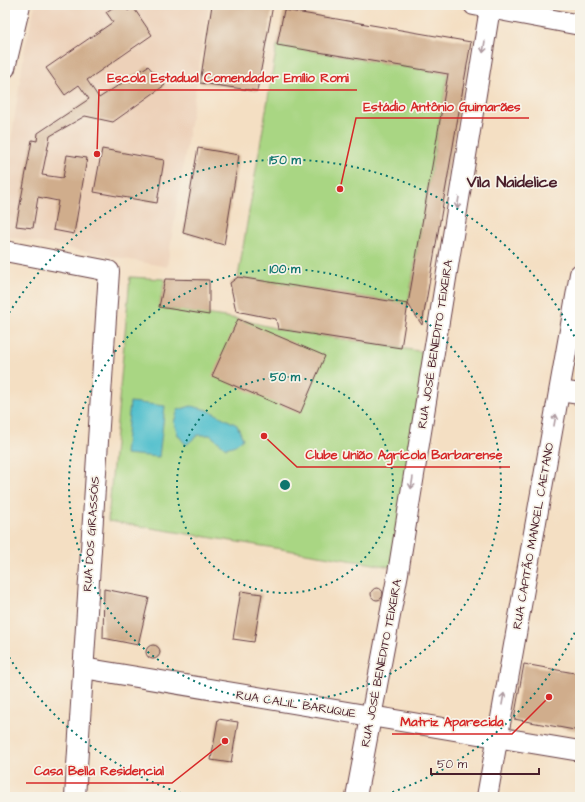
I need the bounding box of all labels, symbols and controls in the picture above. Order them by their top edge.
one-way arrow [480,40,488,53]
callout: Escola Estadual Comendador Emílio Romi [99,65,357,90]
text: Escola Estadual Comendador Emílio Romi [107,69,350,87]
callout: Estádio Antônio Guimarães [356,93,529,118]
text: Estádio Antônio Guimarães [363,98,521,116]
text: 150 m [269,152,302,169]
district label: Vila Naidelice [466,171,558,193]
one-way arrow [454,196,462,209]
street label: RUA JOSÉ BENEDITO TEIXEIRA [414,258,457,430]
text: 100 m [270,261,301,278]
text: 50 m [270,369,301,386]
one-way arrow [551,413,559,426]
callout: Clube União Agrícola Barbarense [297,442,510,467]
street label: RUA CAPITÃO MANOEL CAETANO [509,442,558,631]
text: Clube União Agrícola Barbarense [305,446,503,466]
street label: RUA DOS GIRASSÓIS [79,476,104,592]
one-way arrow [408,476,416,489]
centre of rings [278,478,292,492]
street label: RUA JOSÉ BENEDITO TEIXEIRA [357,577,406,749]
street label: RUA CALIL BARUQUE [235,687,357,722]
one-way arrow [500,693,508,706]
callout: Matriz Aparecida [392,709,512,734]
text: Matriz Aparecida [400,713,504,732]
scale bar [431,750,539,776]
text: 50 m [437,756,468,773]
callout: Casa Bella Residencial [26,758,172,783]
text: Casa Bella Residencial [34,762,164,780]

